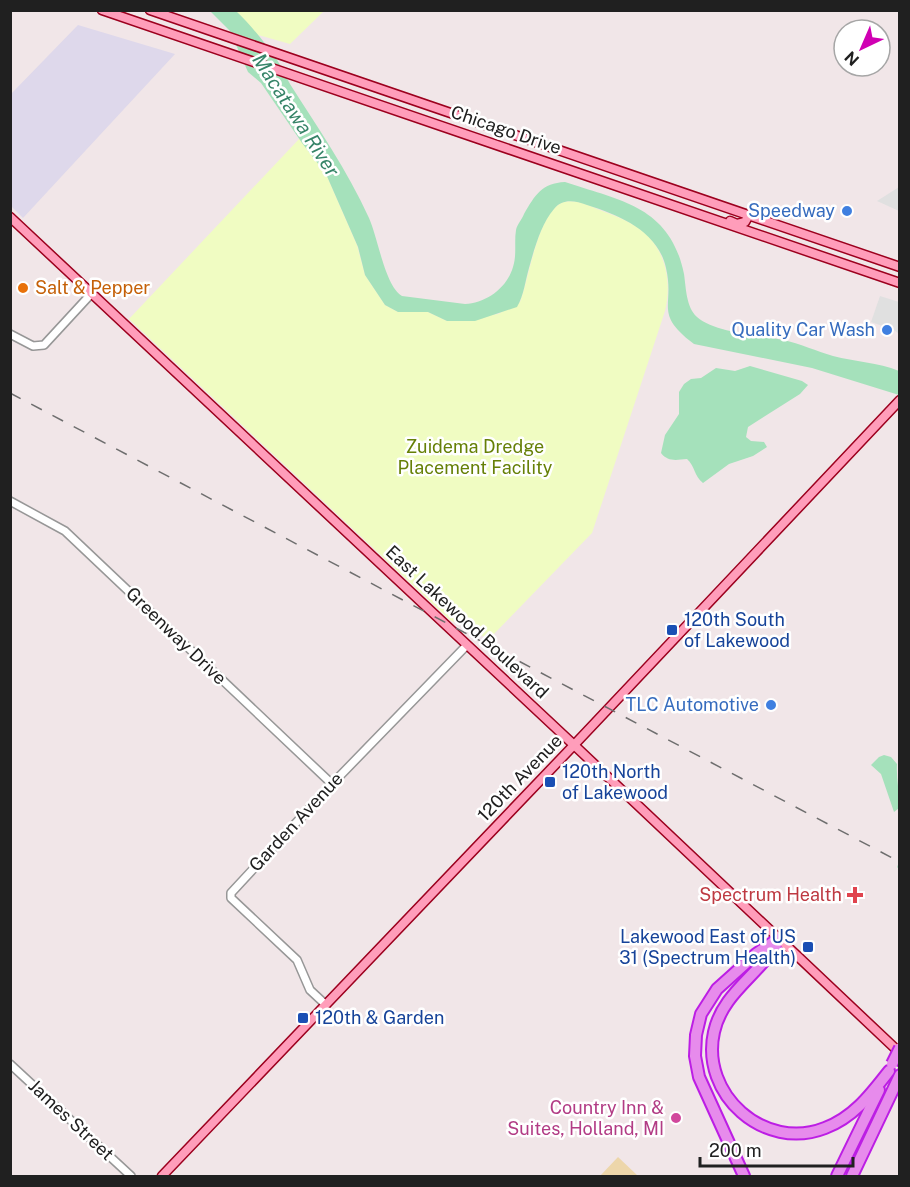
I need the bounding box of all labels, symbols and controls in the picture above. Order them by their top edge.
north arrow [832,18,892,78]
text: N [841,47,863,70]
water label: Macatawa River [247,49,345,181]
street label: Chicago Drive [448,101,564,158]
place label: Speedway [748,200,835,221]
marker: Speedway [840,204,854,218]
place label: Salt & Pepper [35,277,150,298]
marker: Salt & Pepper [16,281,30,295]
place label: Quality Car Wash [731,319,875,340]
marker: Quality Car Wash [880,323,894,337]
park label: Zuidema Dredge Placement Facility [398,436,553,478]
street label: East Lakewood Boulevard [382,541,553,703]
street label: Greenway Drive [122,583,231,689]
place label: 120th South of Lakewood [684,609,790,651]
marker: 120th South of Lakewood [665,623,679,637]
place label: TLC Automotive [626,694,759,715]
marker: TLC Automotive [764,698,778,712]
street label: 120th Avenue [473,730,566,825]
place label: 120th North of Lakewood [562,761,668,803]
street label: Garden Avenue [244,768,347,875]
marker: 120th North of Lakewood [543,775,557,789]
place label: Spectrum Health [699,884,842,905]
marker: Spectrum Health [846,886,864,904]
place label: Lakewood East of US 31 (Spectrum Health) [619,926,796,968]
marker: Lakewood East of US 31 (Spectrum Health) [801,940,815,954]
place label: 120th & Garden [315,1007,444,1028]
marker: 120th & Garden [296,1011,310,1025]
street label: James Street [24,1075,118,1164]
place label: Country Inn & Suites, Holland, MI [507,1097,664,1139]
marker: Country Inn & Suites, Holland, MI [669,1111,683,1125]
scale bar [700,1130,853,1168]
text: 200 m [709,1140,762,1161]

